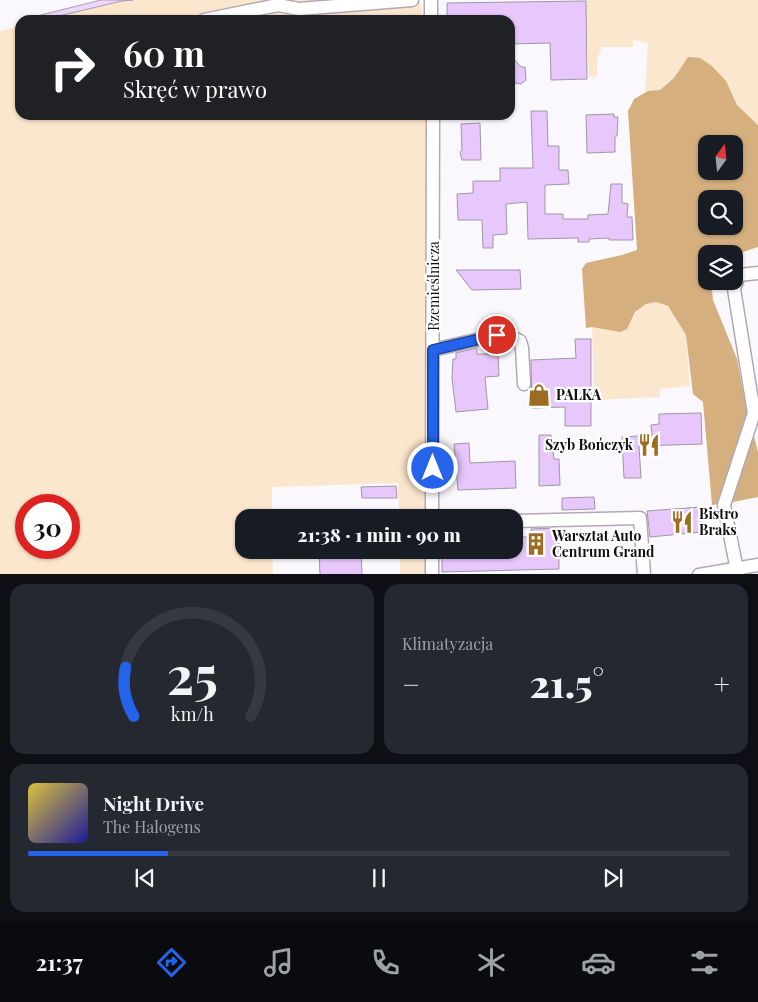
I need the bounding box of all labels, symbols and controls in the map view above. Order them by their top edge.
text: 60 m [123,29,205,76]
icon: right [40,35,105,100]
text: Skręć w prawo [123,74,267,104]
north arrow [698,135,742,180]
map controls [698,135,743,290]
button: search [698,190,743,235]
street label: Rzemieślnicza [424,241,443,331]
button: layers [698,245,743,290]
pin [476,314,518,356]
icon: arrive [483,321,511,349]
shop icon: PALKA [526,382,552,408]
place label: PALKA [556,385,602,404]
restaurant icon: Szyb Bończyk [636,432,662,458]
place label: Szyb Bończyk [545,435,634,454]
position arrow [406,441,458,493]
speed limit sign: 30 [15,494,80,559]
place label: Bistro Braks [699,504,739,539]
restaurant icon: Bistro Braks [669,509,695,535]
text: 21:38 · 1 min · 90 m [297,521,461,547]
place label: Warsztat Auto Centrum Grand [551,526,655,561]
building icon: Warsztat Auto Centrum Grand [523,531,549,557]
text: Klimatyzacja [402,633,493,654]
text: 25 [166,639,218,708]
text: 21.5° [530,657,604,708]
text: − [402,665,420,702]
text: + [714,665,730,702]
text: km/h [171,702,214,725]
text: Night Drive [103,790,204,816]
text: The Halogens [103,816,201,837]
icon: previous [131,864,159,892]
icon: pause [365,864,393,892]
icon: next [599,864,627,892]
icon: directions [154,945,189,980]
icon: music [261,945,296,980]
icon: phone [368,945,403,980]
icon: climate [474,945,509,980]
icon: car [581,945,616,980]
icon: filters [687,945,722,980]
text: 21:37 [36,947,83,977]

